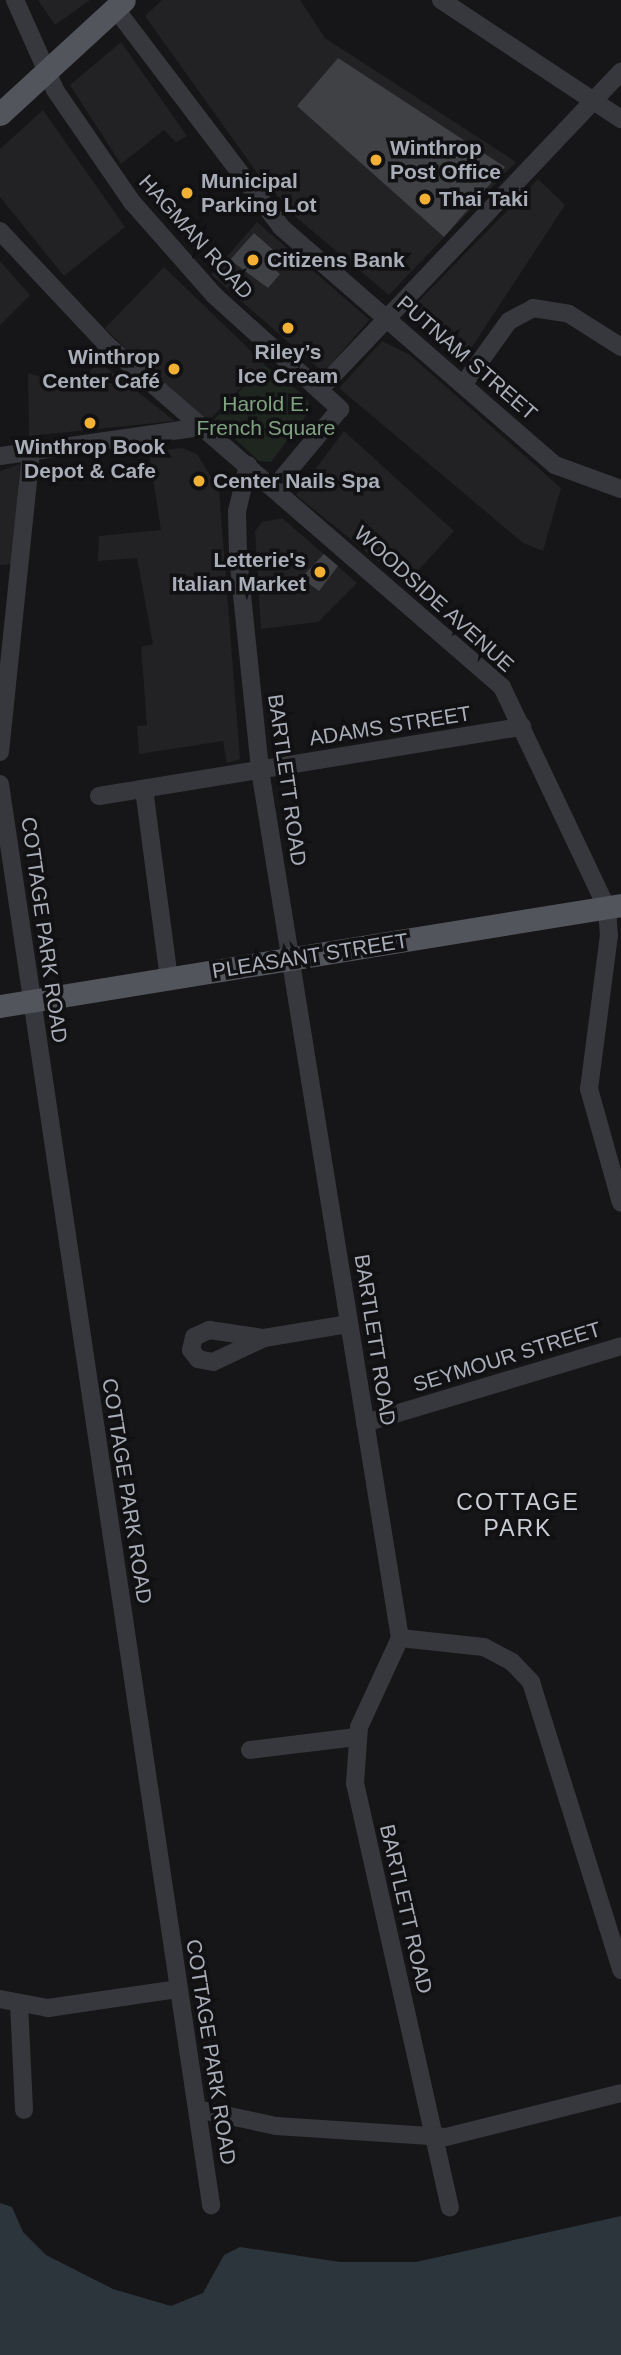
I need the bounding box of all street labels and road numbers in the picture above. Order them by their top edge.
street label: HAGMAN ROAD [134,170,258,304]
street label: PUTNAM STREET [392,290,542,426]
street label: WOODSIDE AVENUE [349,520,519,678]
street label: BARTLETT ROAD [262,692,312,868]
street label: ADAMS STREET [307,701,473,751]
street label: COTTAGE PARK ROAD [16,815,72,1045]
street label: PLEASANT STREET [210,928,410,984]
street label: BARTLETT ROAD [349,1252,401,1428]
street label: SEYMOUR STREET [410,1316,604,1398]
street label: COTTAGE PARK ROAD [97,1376,157,1606]
street label: BARTLETT ROAD [374,1822,438,1996]
street label: COTTAGE PARK ROAD [181,1937,241,2167]

